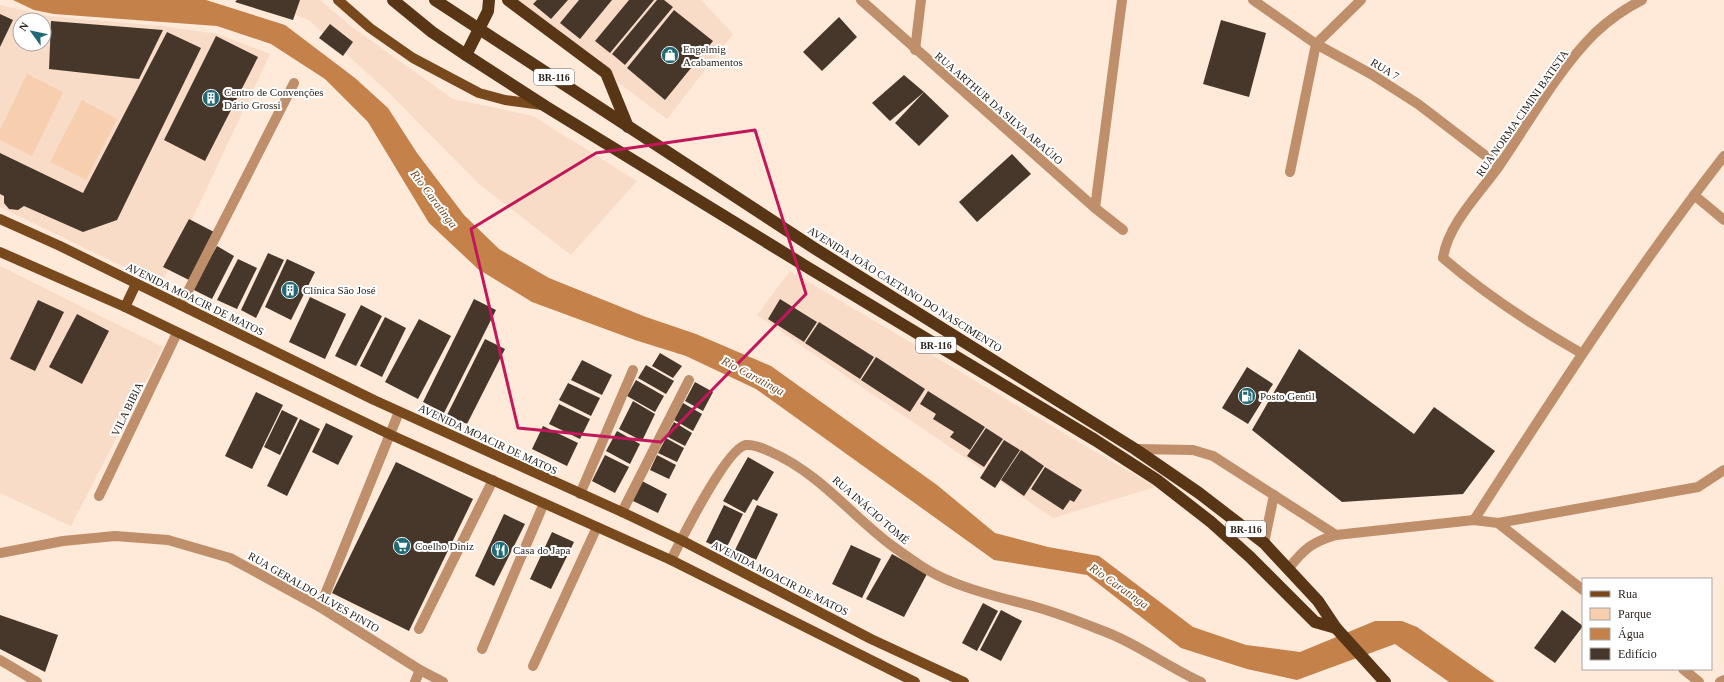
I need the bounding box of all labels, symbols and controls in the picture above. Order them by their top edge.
north arrow [12,12,52,52]
text: N [16,20,31,33]
place label: Engelmig Acabamentos [683,43,743,68]
shop icon: Engelmig Acabamentos [660,45,680,65]
street label: RUA NORMA CIMINI BATISTA [1474,47,1570,179]
street label: RUA ARTHUR DA SILVA ARAÚJO [933,49,1065,167]
street label: RUA 7 [1369,56,1402,82]
road number: BR-116 [534,69,574,85]
place label: Centro de Convenções Dário Grossi [224,86,324,111]
building icon: Centro de Convenções Dário Grossi [201,88,221,108]
water label: Rio Caratinga [407,166,460,231]
street label: AVENIDA JOÃO CAETANO DO NASCIMENTO [806,224,1004,354]
street label: AVENIDA MOACIR DE MATOS [124,260,266,338]
building icon: Clínica São José [280,280,300,300]
place label: Clínica São José [303,284,376,296]
road number: BR-116 [916,337,956,353]
water label: Rio Caratinga [718,353,787,398]
street label: VILA BIBIA [109,380,145,438]
fuel station icon: Posto Gentil [1237,386,1257,406]
place label: Posto Gentil [1260,390,1315,402]
street label: AVENIDA MOACIR DE MATOS [417,401,559,477]
street label: RUA INÁCIO TOMÉ [830,474,912,547]
road number: BR-116 [1226,521,1266,537]
supermarket icon: Coelho Diniz [392,536,412,556]
street label: AVENIDA MOACIR DE MATOS [710,538,850,618]
place label: Coelho Diniz [415,540,474,552]
restaurant icon: Casa do Japa [490,540,510,560]
place label: Casa do Japa [513,544,571,556]
street label: RUA GERALDO ALVES PINTO [246,549,382,635]
water label: Rio Caratinga [1086,560,1151,612]
legend [1582,578,1712,670]
text: Rua [1618,587,1638,601]
text: Parque [1618,607,1651,621]
text: Água [1618,627,1645,641]
text: Edifício [1618,647,1657,661]

